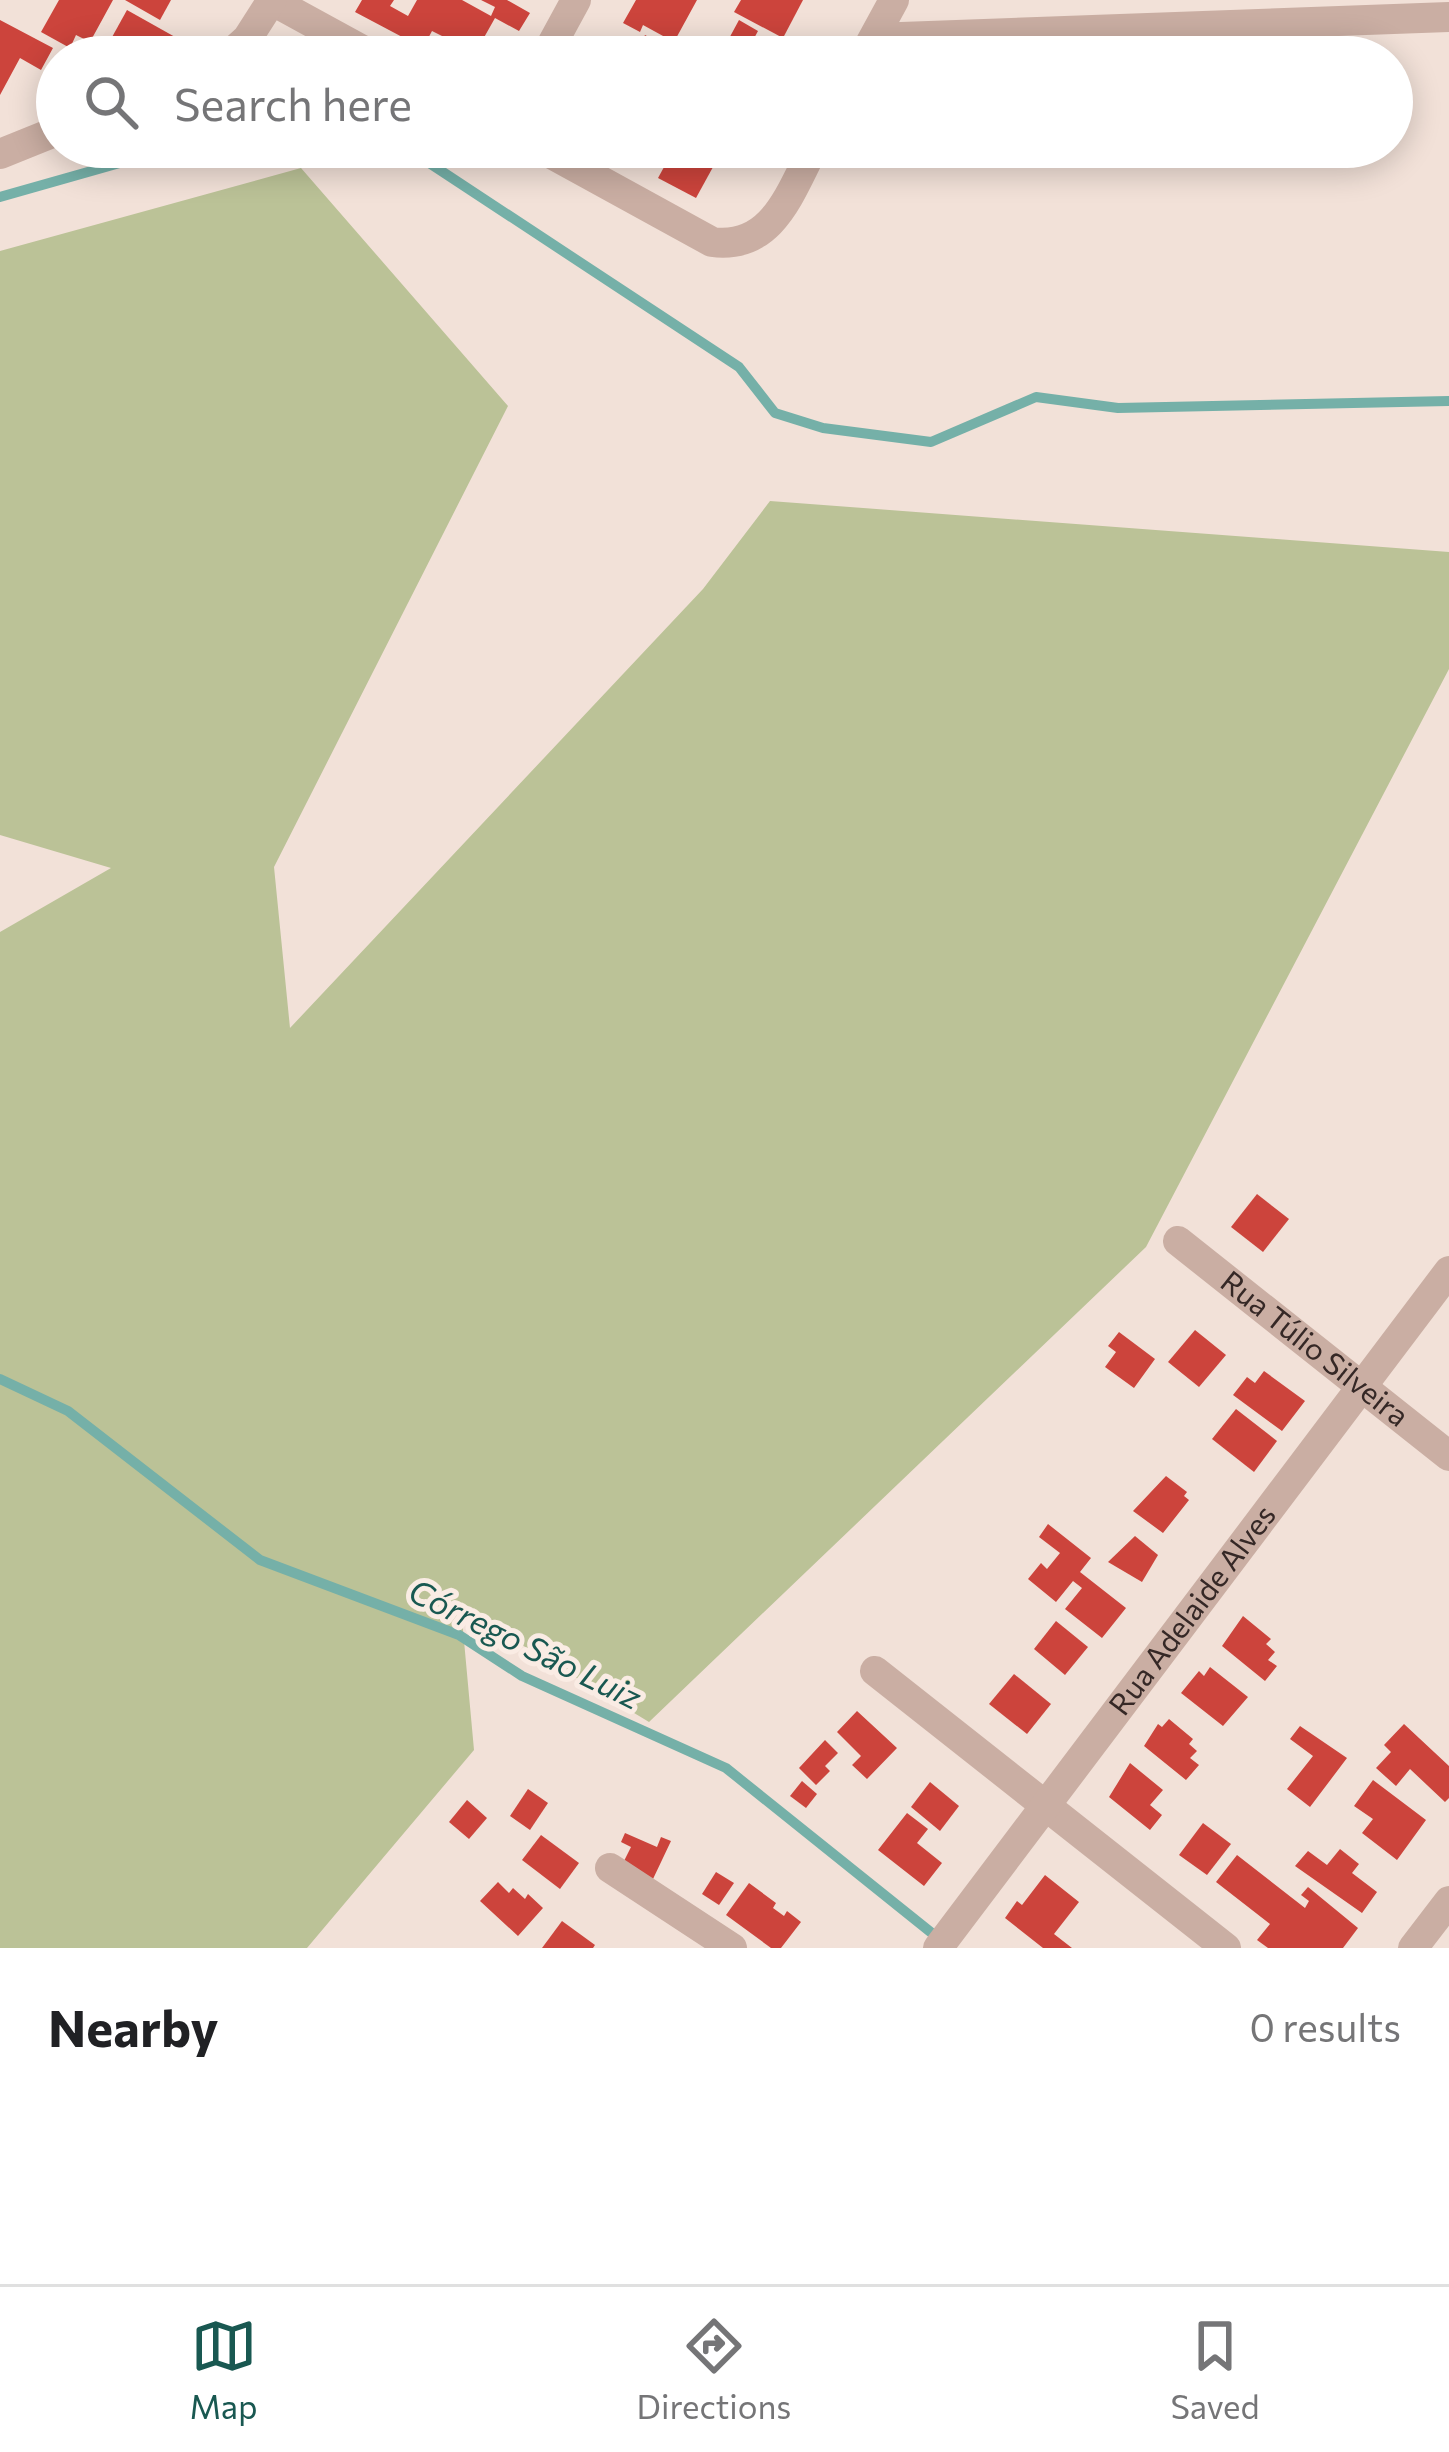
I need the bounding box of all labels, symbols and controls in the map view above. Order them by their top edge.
search box [36,36,1413,168]
icon: search [78,69,144,135]
text: Search here [174,75,412,130]
street label: Rua Túlio Silveira [1214,1261,1417,1433]
street label: Rua Adelaide Alves [1100,1496,1282,1721]
water label: Córrego São Luiz [403,1569,649,1717]
text: Nearby [48,1995,218,2058]
text: 0 results [1249,2002,1401,2050]
tab: Map [190,2313,258,2426]
tab: Directions [637,2313,791,2426]
tab: Saved [1170,2313,1259,2426]

